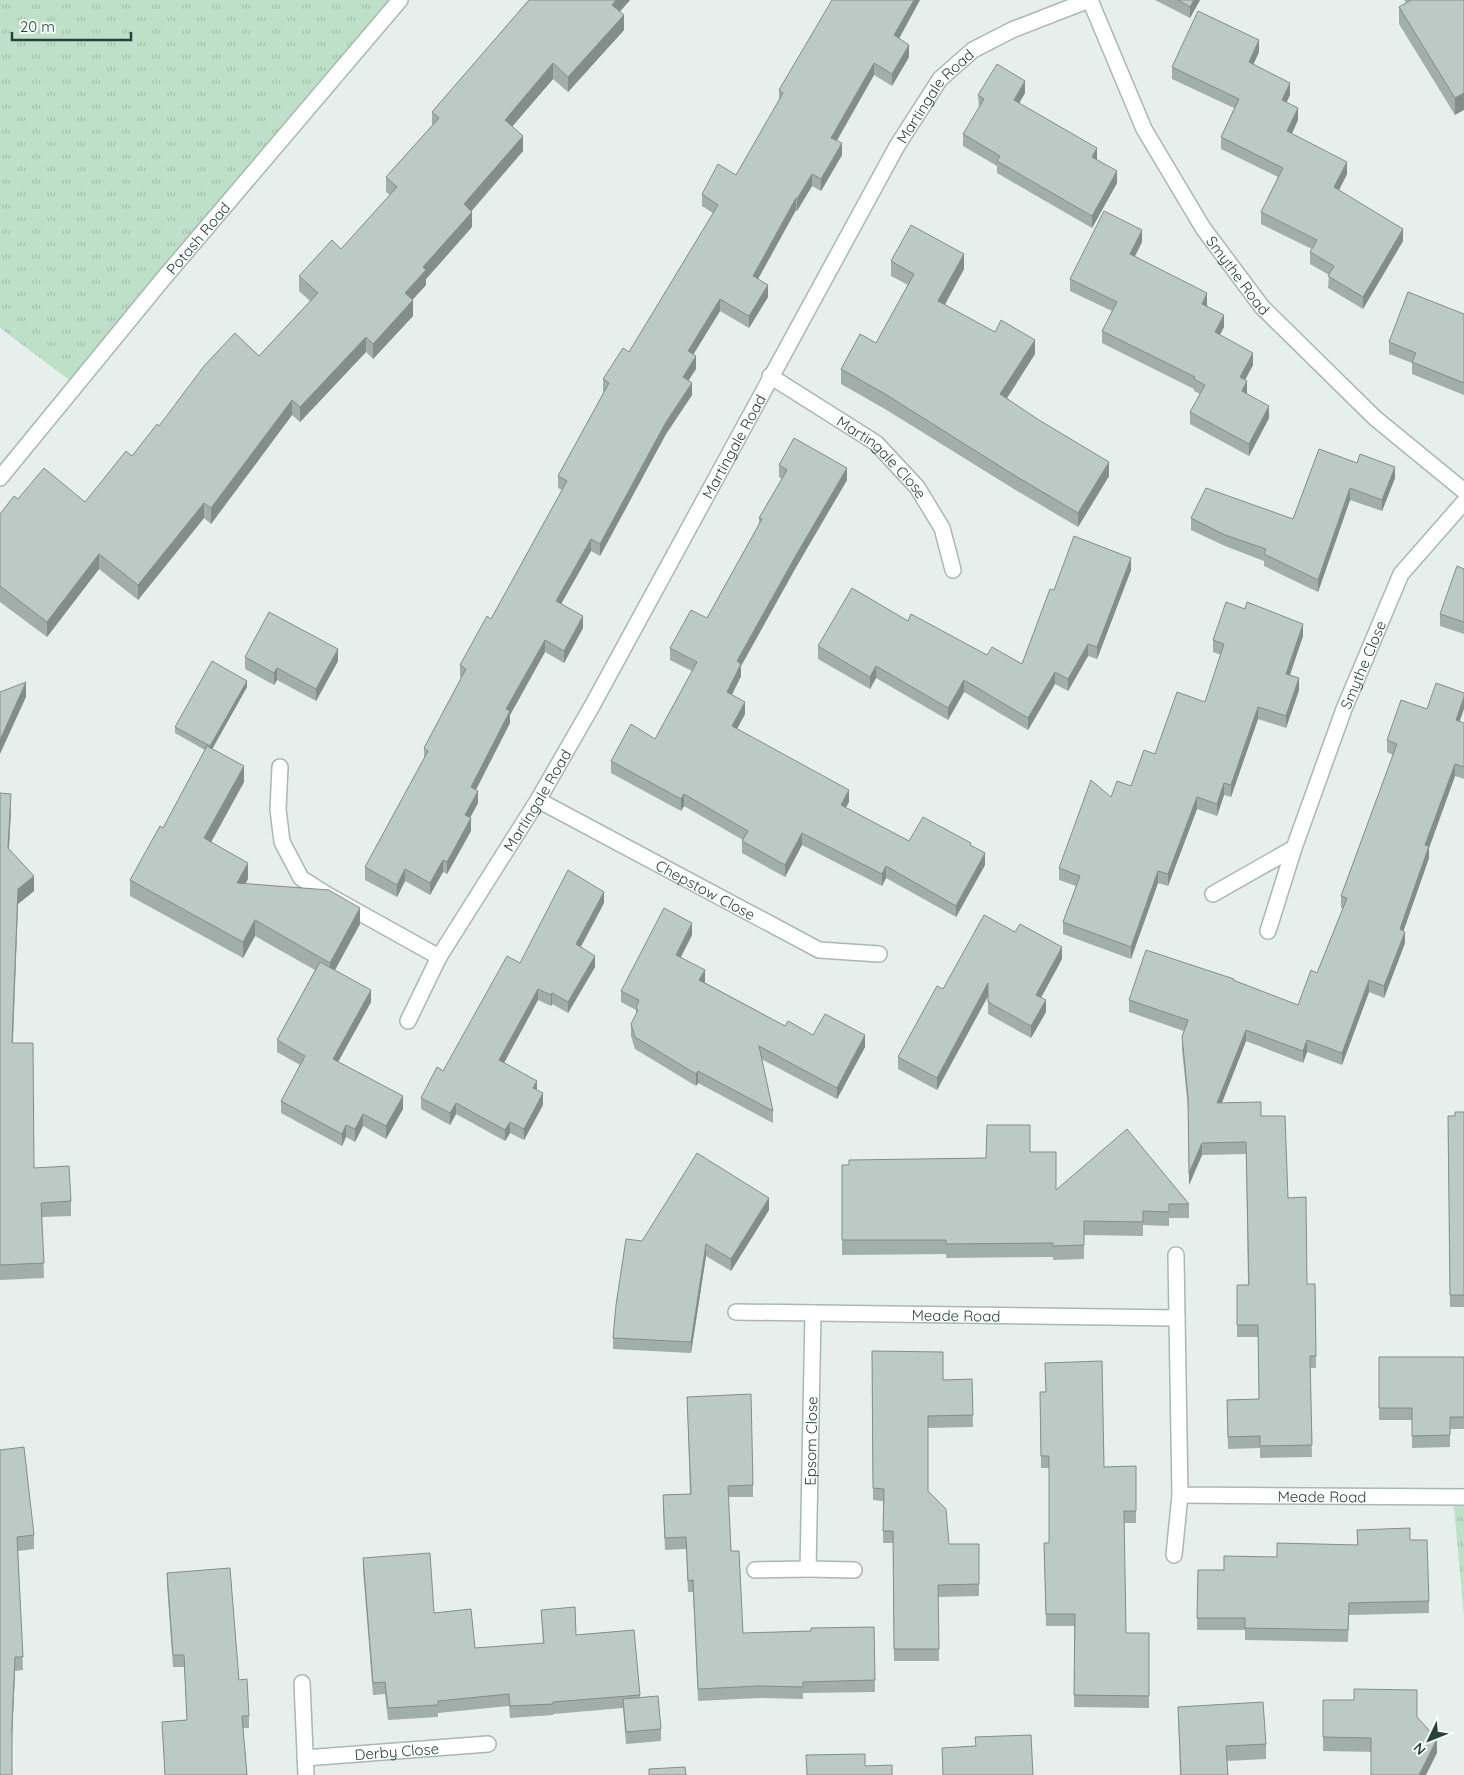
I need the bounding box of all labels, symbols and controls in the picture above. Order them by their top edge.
scale bar [12,10,131,42]
text: 20 m [20,17,55,36]
street label: Martingale Road [892,44,977,147]
street label: Potash Road [162,198,234,278]
street label: Smythe Road [1203,232,1274,319]
street label: Martingale Road [697,391,770,502]
street label: Martingale Close [833,411,931,502]
street label: Smythe Close [1336,617,1390,712]
street label: Martingale Road [499,746,575,855]
street label: Chepstow Close [653,855,759,924]
street label: Meade Road [911,1305,1001,1325]
street label: Epsom Close [800,1396,821,1486]
street label: Meade Road [1277,1486,1366,1506]
north arrow [1404,1715,1454,1765]
street label: Derby Close [354,1738,440,1764]
text: N [1409,1739,1430,1759]

